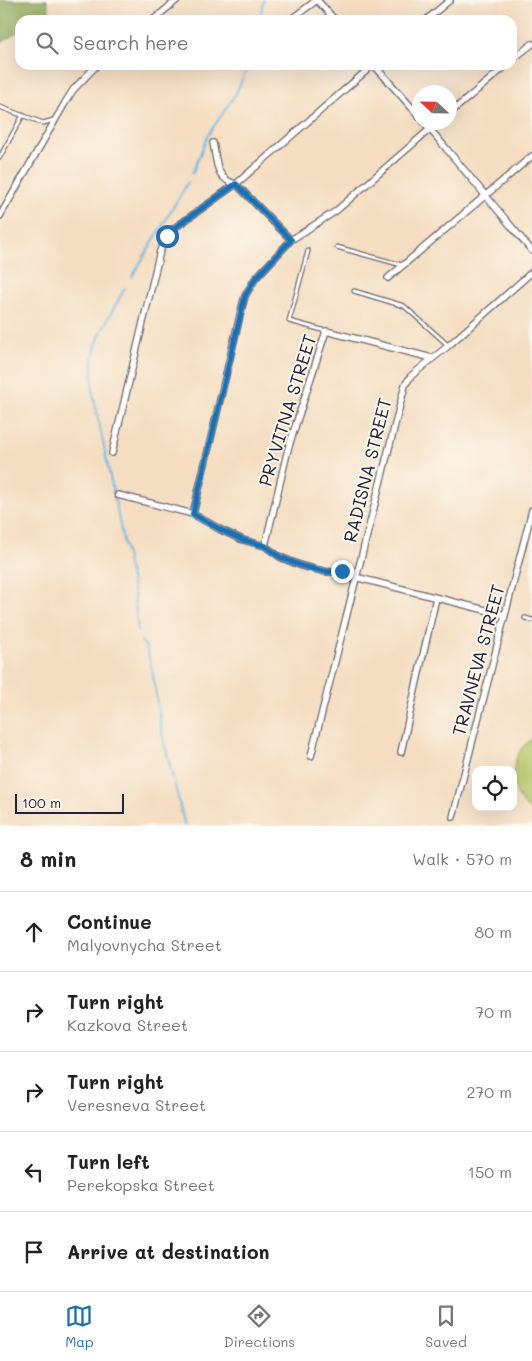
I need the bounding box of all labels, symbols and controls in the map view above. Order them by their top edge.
search box [15,15,517,70]
icon: search [33,29,61,57]
text: Search here [73,30,189,55]
north arrow [412,85,457,130]
route start [156,225,179,248]
street label: PRYVITNA STREET [252,331,322,489]
street label: RADISNA STREET [337,395,397,545]
route end [331,560,354,583]
street label: TRAVNEVA STREET [446,582,510,738]
map controls [472,766,517,811]
button: locate [472,766,517,811]
scale bar [15,791,124,814]
text: 100 m [22,793,61,812]
text: 8 min [20,845,76,872]
text: Walk · 570 m [412,848,512,869]
text: Continue [67,909,152,934]
icon: ahead [20,918,48,946]
text: 80 m [475,921,512,942]
text: Malyovnycha Street [67,934,222,955]
text: Turn right [67,989,164,1014]
icon: right [20,998,48,1026]
text: 70 m [475,1001,512,1022]
text: Kazkova Street [67,1014,188,1035]
text: Turn right [67,1069,164,1094]
icon: right [20,1078,48,1106]
text: 270 m [466,1081,512,1102]
text: Veresneva Street [67,1094,206,1115]
text: Turn left [67,1149,150,1174]
icon: left [20,1158,48,1186]
text: 150 m [468,1161,512,1182]
text: Perekopska Street [67,1174,215,1195]
icon: arrive [20,1238,48,1266]
text: Arrive at destination [67,1239,270,1264]
tab: Map [65,1302,94,1351]
tab: Directions [224,1302,295,1351]
tab: Saved [425,1302,467,1351]

